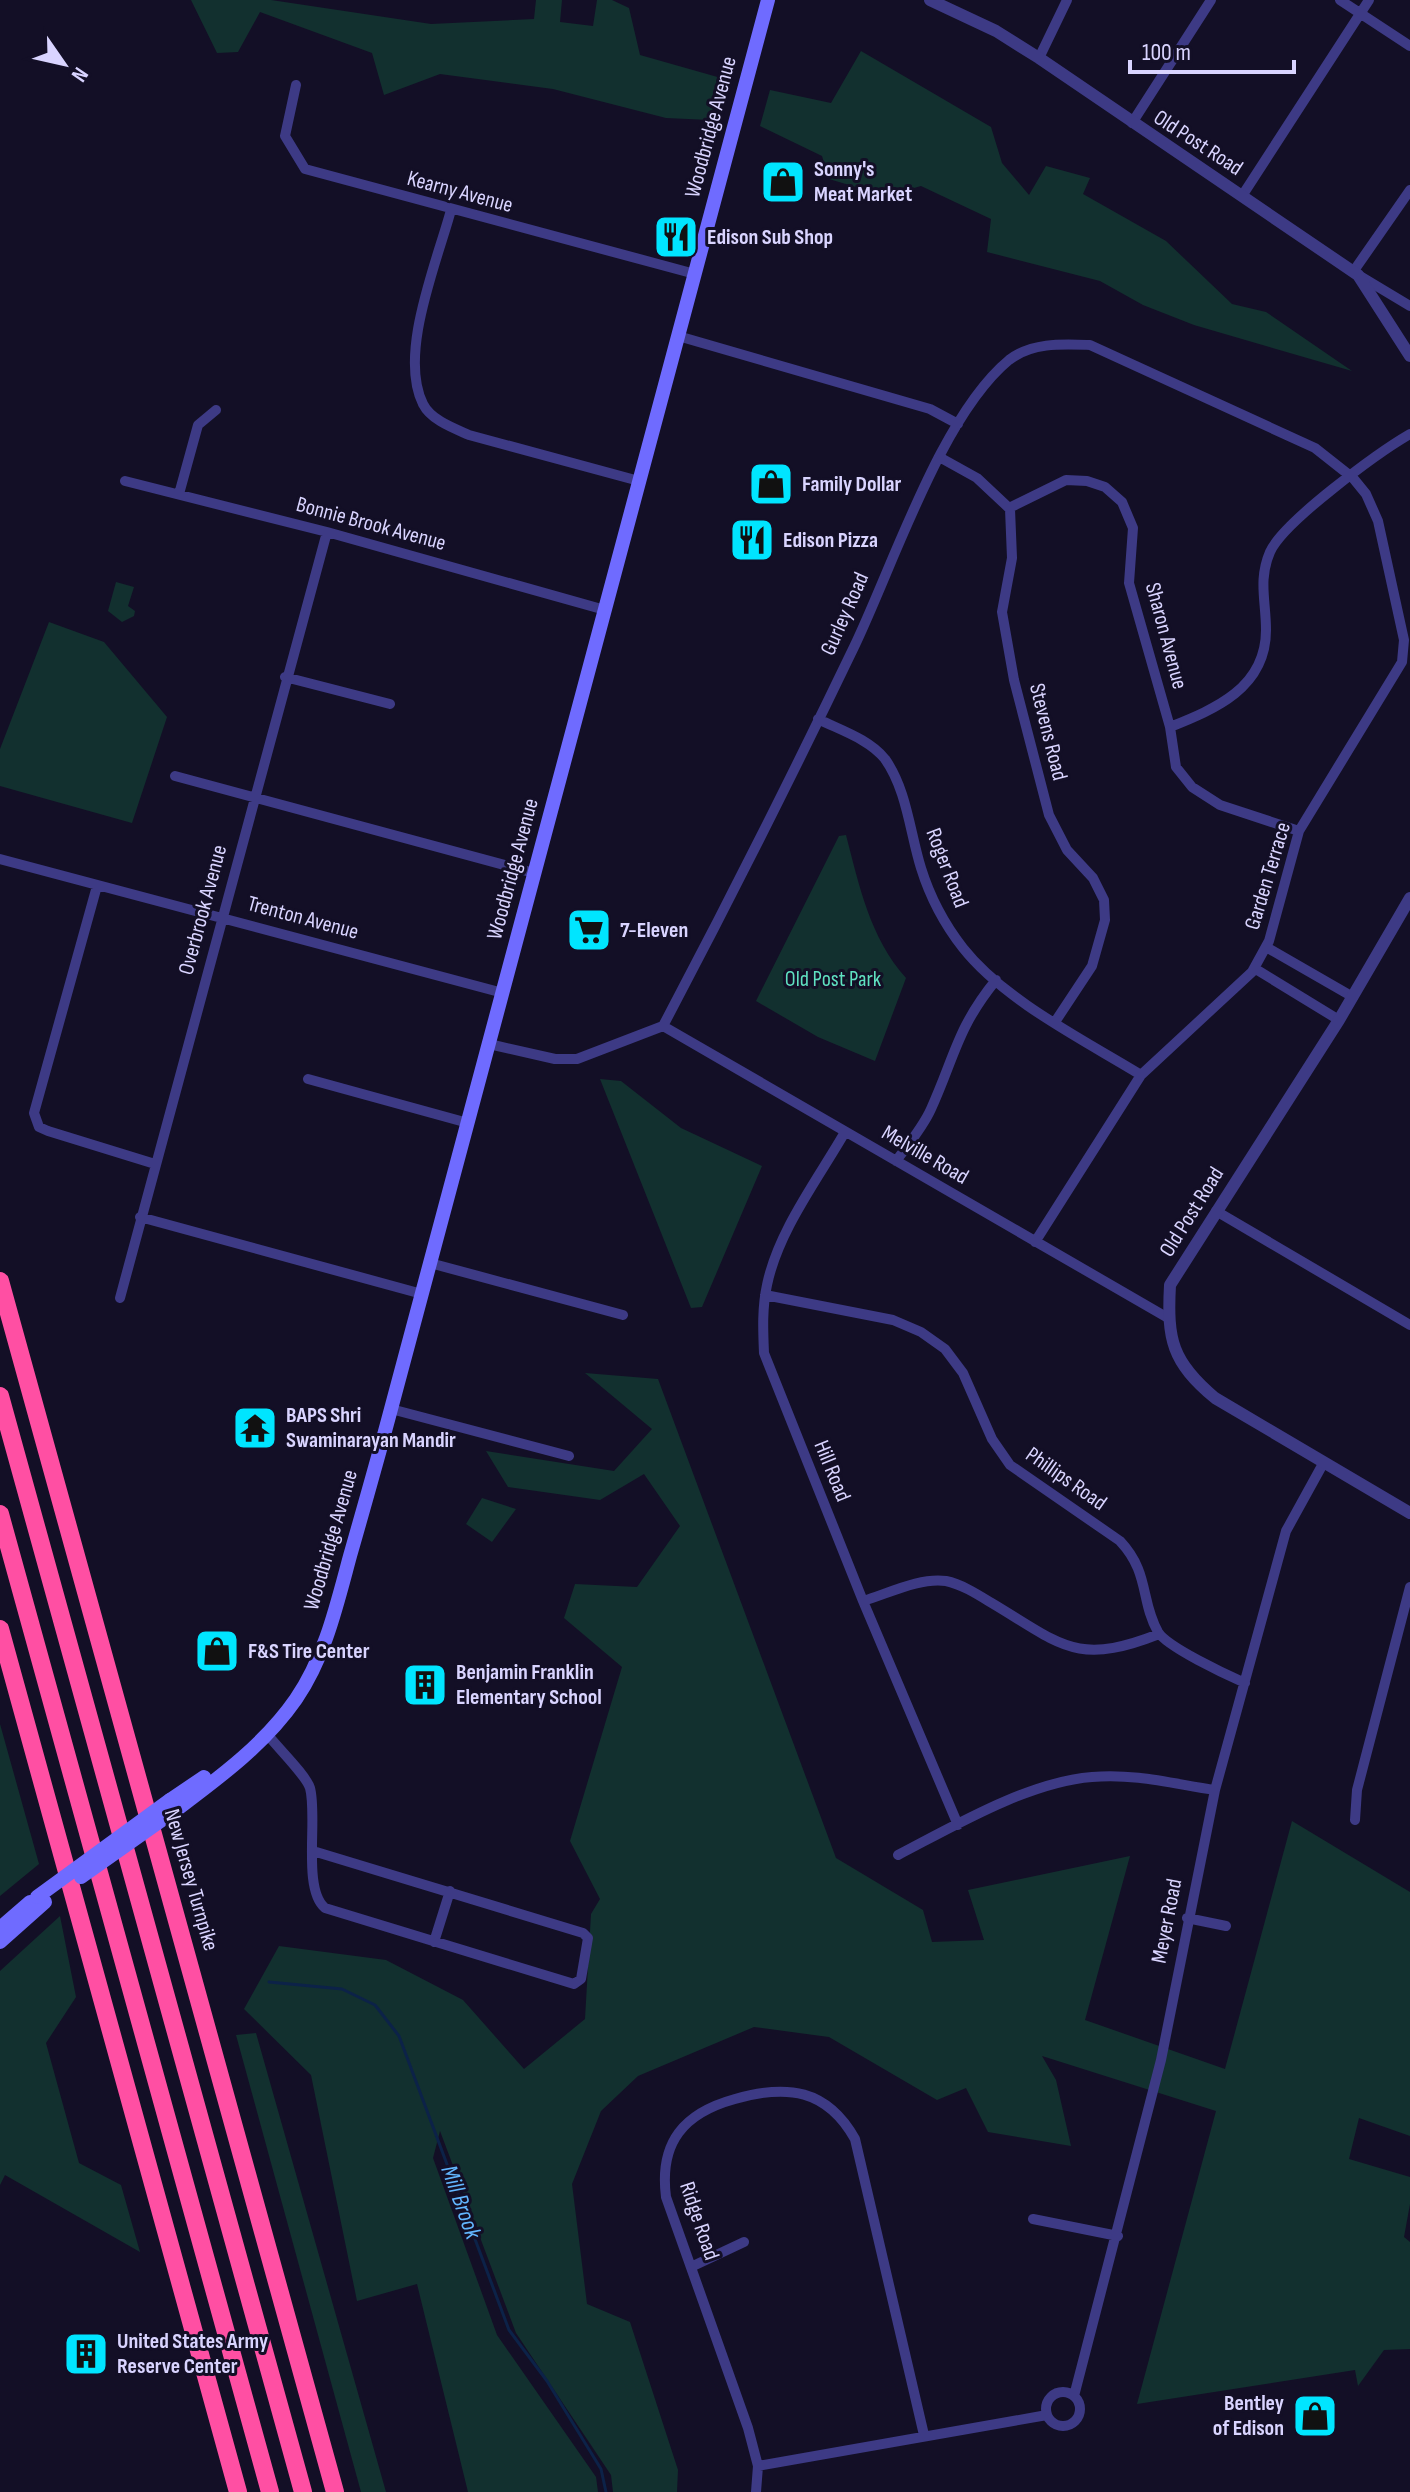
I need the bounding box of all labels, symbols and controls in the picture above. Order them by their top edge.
north arrow [24,24,104,104]
scale bar [1130,24,1294,74]
text: 100 m [1142,38,1191,67]
street label: Woodbridge Avenue [679,54,743,200]
text: N [65,62,94,87]
street label: Old Post Road [1148,104,1248,182]
place label: Sonny's Meat Market [814,156,912,208]
shop icon: Sonny's Meat Market [759,158,807,206]
street label: Kearny Avenue [404,165,516,219]
restaurant icon: Edison Sub Shop [652,213,700,261]
place label: Edison Sub Shop [707,224,833,251]
shop icon: Family Dollar [747,460,795,508]
place label: Family Dollar [802,471,901,498]
street label: Bonnie Brook Avenue [293,491,449,557]
restaurant icon: Edison Pizza [728,516,776,564]
place label: Edison Pizza [783,527,878,554]
street label: Gurley Road [815,568,875,660]
street label: Sharon Avenue [1139,580,1193,692]
street label: Stevens Road [1023,681,1073,783]
street label: Woodbridge Avenue [481,796,545,942]
street label: Garden Terrace [1239,819,1297,933]
street label: Roger Road [920,824,974,912]
street label: Overbrook Avenue [173,842,233,978]
street label: Trenton Avenue [244,890,362,946]
supermarket icon: 7-Eleven [565,906,613,954]
place label: 7-Eleven [620,917,688,944]
park label: Old Post Park [785,966,882,993]
street label: Melville Road [877,1119,973,1191]
street label: Old Post Road [1154,1162,1230,1262]
place label: BAPS Shri Swaminarayan Mandir [286,1402,456,1454]
temple icon: BAPS Shri Swaminarayan Mandir [231,1404,279,1452]
street label: Hill Road [808,1436,856,1506]
street label: Phillips Road [1020,1441,1112,1517]
street label: Woodbridge Avenue [298,1467,364,1613]
shop icon: F&S Tire Center [193,1627,241,1675]
place label: F&S Tire Center [248,1638,370,1665]
place label: Benjamin Franklin Elementary School [456,1659,602,1711]
building icon: Benjamin Franklin Elementary School [401,1661,449,1709]
street label: New Jersey Turnpike [158,1806,224,1954]
street label: Meyer Road [1146,1877,1188,1965]
water label: Mill Brook [434,2161,488,2244]
street label: Ridge Road [673,2178,725,2264]
place label: United States Army Reserve Center [117,2328,268,2380]
building icon: United States Army Reserve Center [62,2330,110,2378]
place label: Bentley of Edison [1213,2390,1284,2442]
shop icon: Bentley of Edison [1291,2392,1339,2440]

